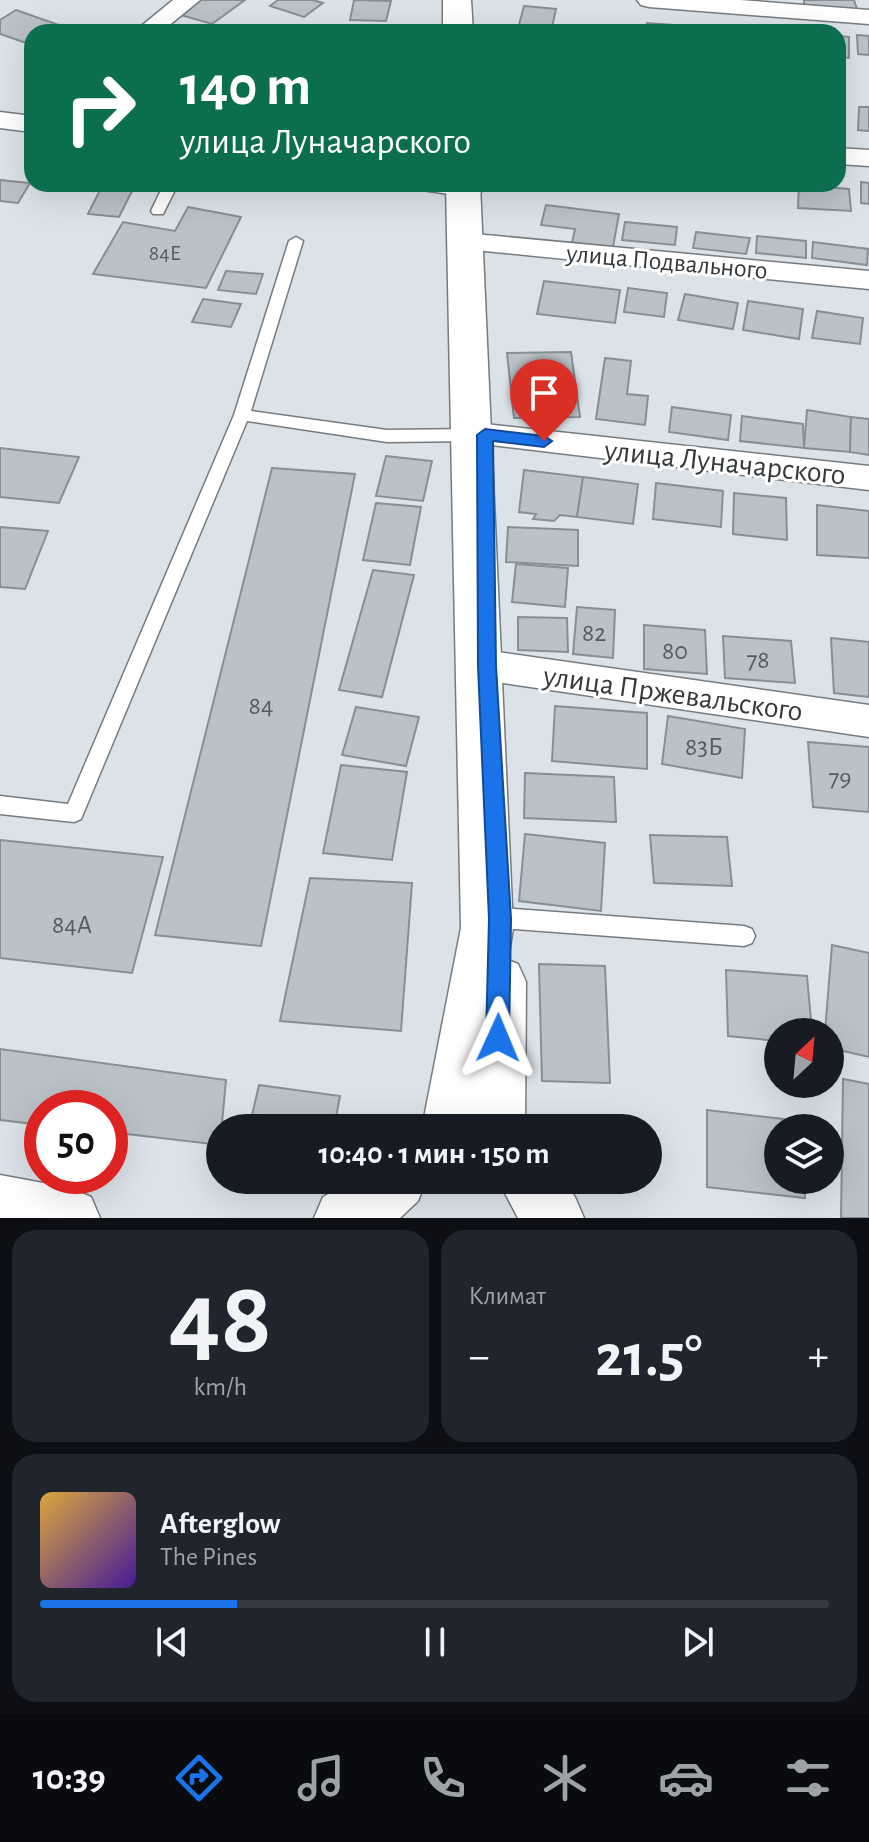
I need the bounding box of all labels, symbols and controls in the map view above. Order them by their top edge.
icon: right [48,56,152,160]
text: 140 m [180,59,311,115]
text: улица Луначарского [180,124,471,160]
street label: улица Подвального [564,240,769,284]
house number: 84Е [149,242,181,264]
pin [510,359,578,441]
icon: arrive [522,371,566,415]
street label: улица Луначарского [602,435,847,491]
house number: 82 [582,620,606,646]
house number: 80 [662,638,688,664]
house number: 78 [746,647,770,673]
street label: улица Пржевальского [540,661,804,727]
house number: 84 [249,693,273,719]
house number: 83Б [685,734,723,760]
house number: 79 [828,765,852,791]
house number: 84А [52,912,92,938]
position arrow [456,996,540,1080]
north arrow [764,1018,844,1098]
map controls [764,1018,844,1194]
speed limit sign: 50 [24,1090,128,1194]
button: layers [764,1114,844,1194]
text: 10:40 · 1 мин · 150 m [319,1139,549,1169]
text: 48 [168,1268,272,1372]
text: Климат [469,1283,546,1309]
text: 21.5° [595,1327,702,1387]
text: − [469,1335,490,1379]
text: + [808,1335,829,1379]
text: km/h [193,1374,247,1400]
text: Afterglow [160,1509,281,1539]
text: The Pines [160,1544,257,1570]
icon: previous [150,1620,194,1664]
icon: pause [413,1620,457,1664]
icon: next [676,1620,720,1664]
icon: directions [171,1750,227,1806]
icon: music [293,1750,349,1806]
icon: phone [415,1750,471,1806]
icon: climate [537,1750,593,1806]
icon: car [658,1750,714,1806]
icon: filters [780,1750,836,1806]
text: 10:39 [33,1760,106,1796]

